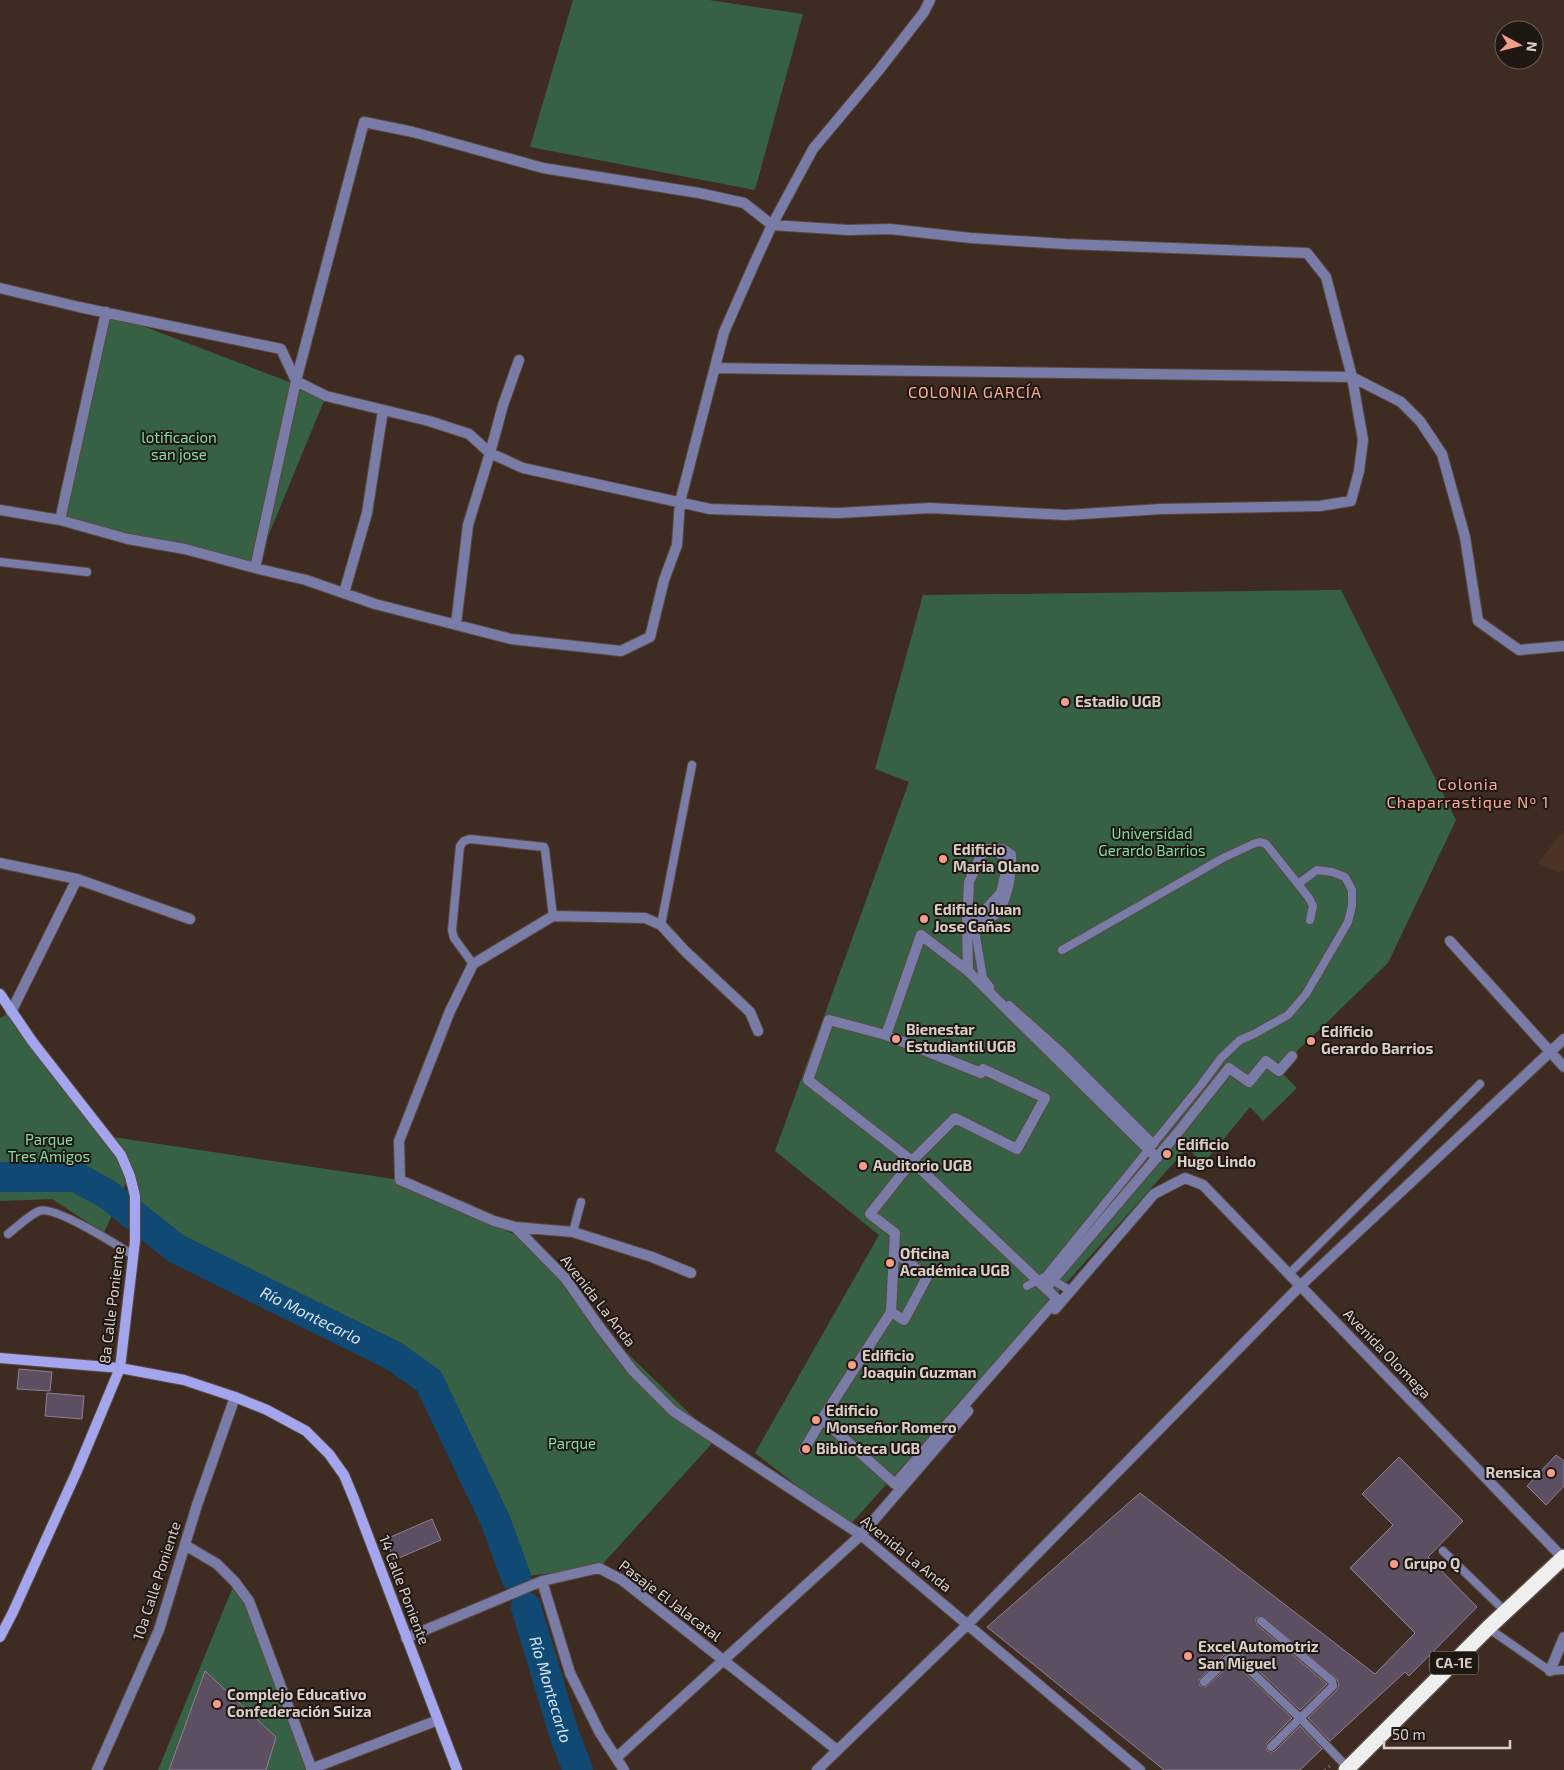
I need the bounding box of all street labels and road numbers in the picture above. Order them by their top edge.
street label: 8a Calle Poniente [95,1245,127,1365]
street label: Avenida La Anda [557,1251,640,1350]
street label: Avenida Olomega [1340,1305,1435,1402]
street label: Avenida La Anda [858,1511,956,1595]
street label: 10a Calle Poniente [128,1519,184,1642]
street label: 14 Calle Poniente [376,1532,434,1647]
street label: Pasaje El Jalacatal [615,1556,726,1646]
road number: CA-1E [1430,1652,1478,1675]

